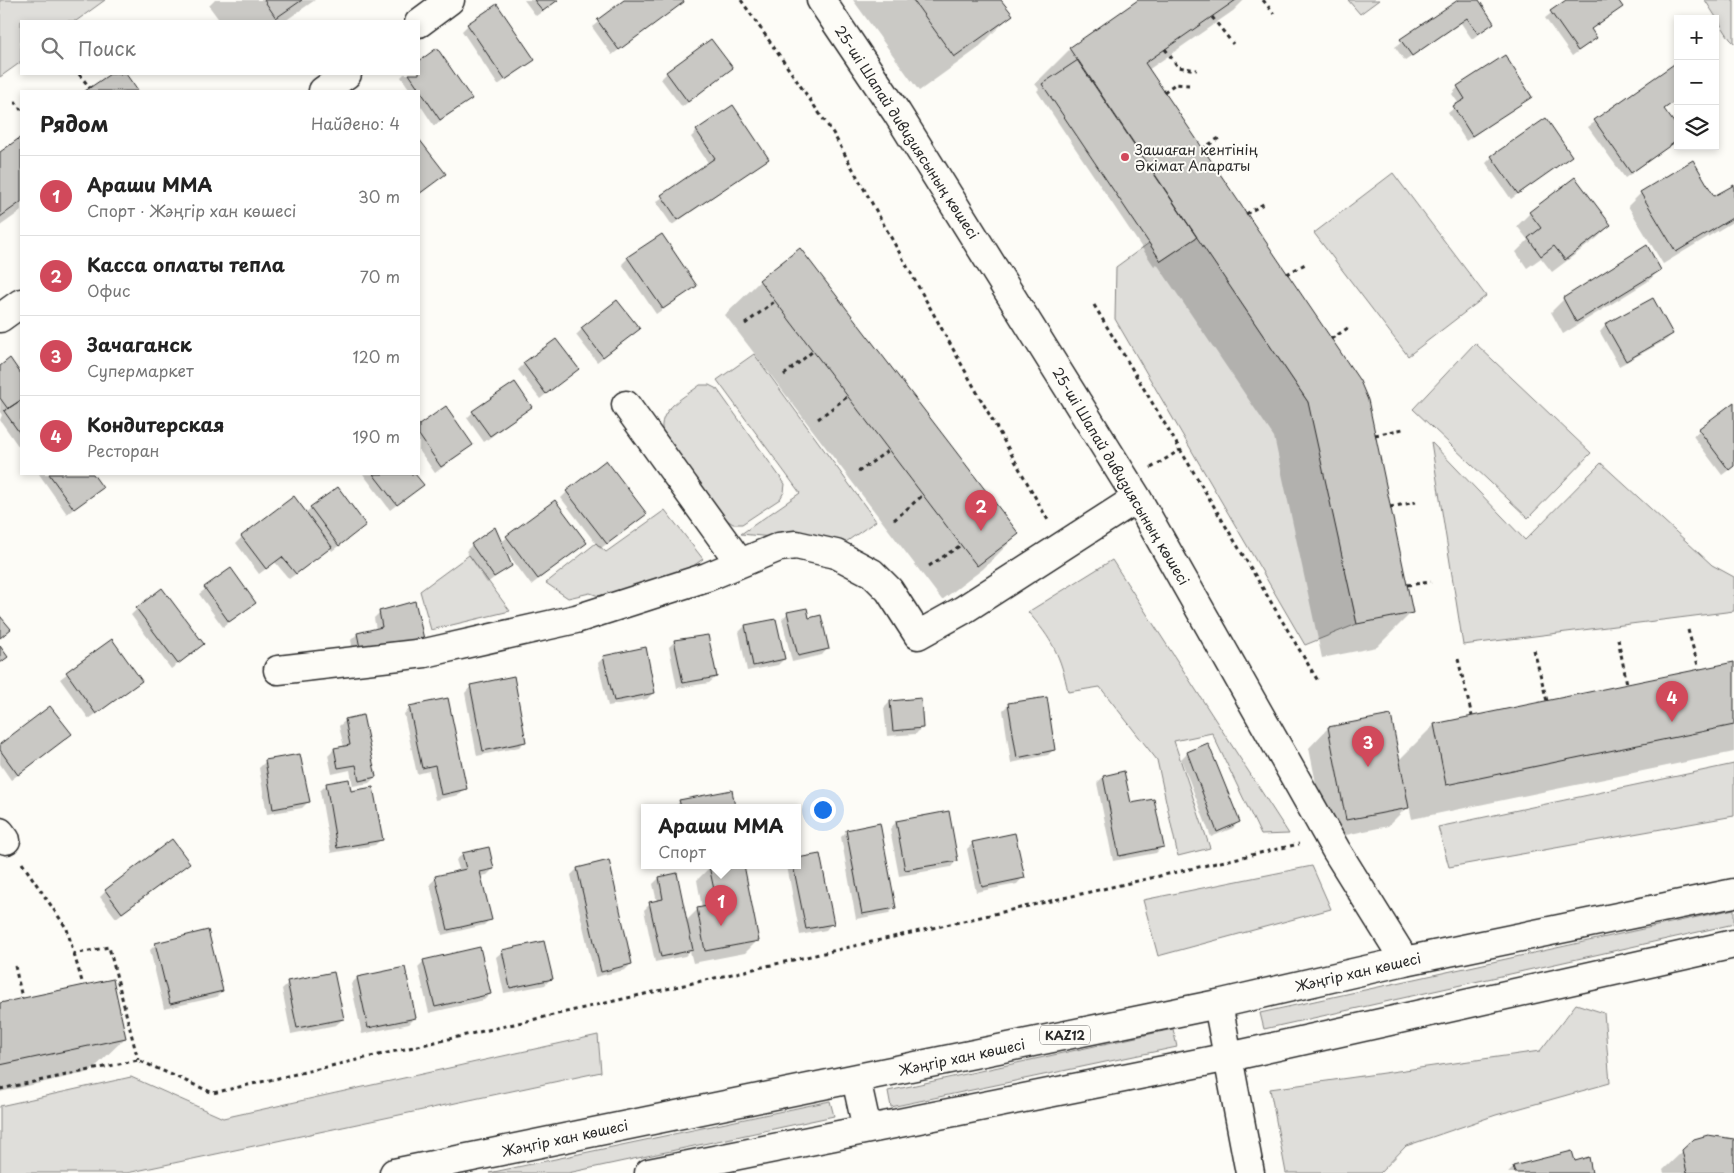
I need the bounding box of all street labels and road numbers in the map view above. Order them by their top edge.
street label: 25-ші Шапай дивизиясының көшесі [830,21,984,243]
street label: 25-ші Шапай дивизиясының көшесі [1047,363,1195,589]
street label: Жәңгір хан көшесі [1292,947,1423,997]
road number: KAZ12 [1040,1026,1090,1044]
street label: Жәңгір хан көшесі [896,1033,1027,1081]
street label: Жәңгір хан көшесі [499,1114,630,1162]

